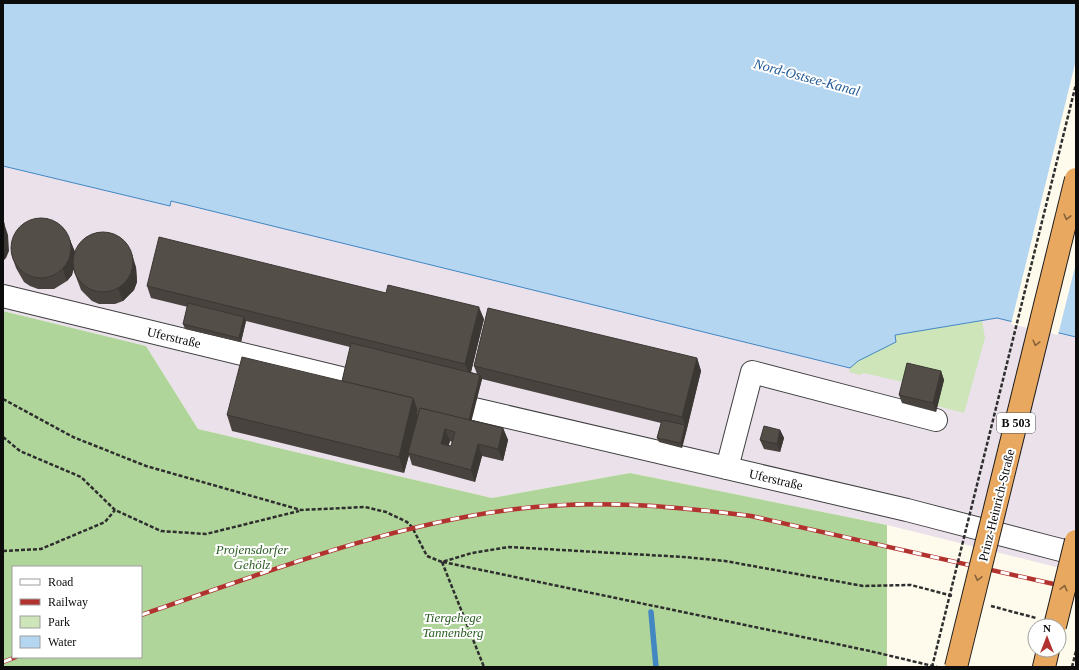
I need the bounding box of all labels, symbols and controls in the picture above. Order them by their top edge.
water label: Nord-Ostsee-Kanal [751,56,862,99]
one-way arrow [1063,214,1071,220]
street label: Uferstraße [145,324,203,351]
one-way arrow [1032,340,1040,346]
road number: B 503 [997,413,1035,433]
street label: Prinz-Heinrich-Straße [975,447,1018,563]
street label: Uferstraße [747,466,805,493]
park label: Projensdorfer Gehölz [215,542,289,572]
legend [12,566,142,658]
text: Road [48,575,73,589]
one-way arrow [974,575,982,581]
one-way arrow [1059,585,1068,592]
text: Railway [48,595,88,609]
park label: Tiergehege Tannenberg [422,610,484,640]
text: Park [48,615,70,629]
north arrow [1027,618,1067,658]
text: N [1043,622,1051,634]
text: Water [48,635,76,649]

